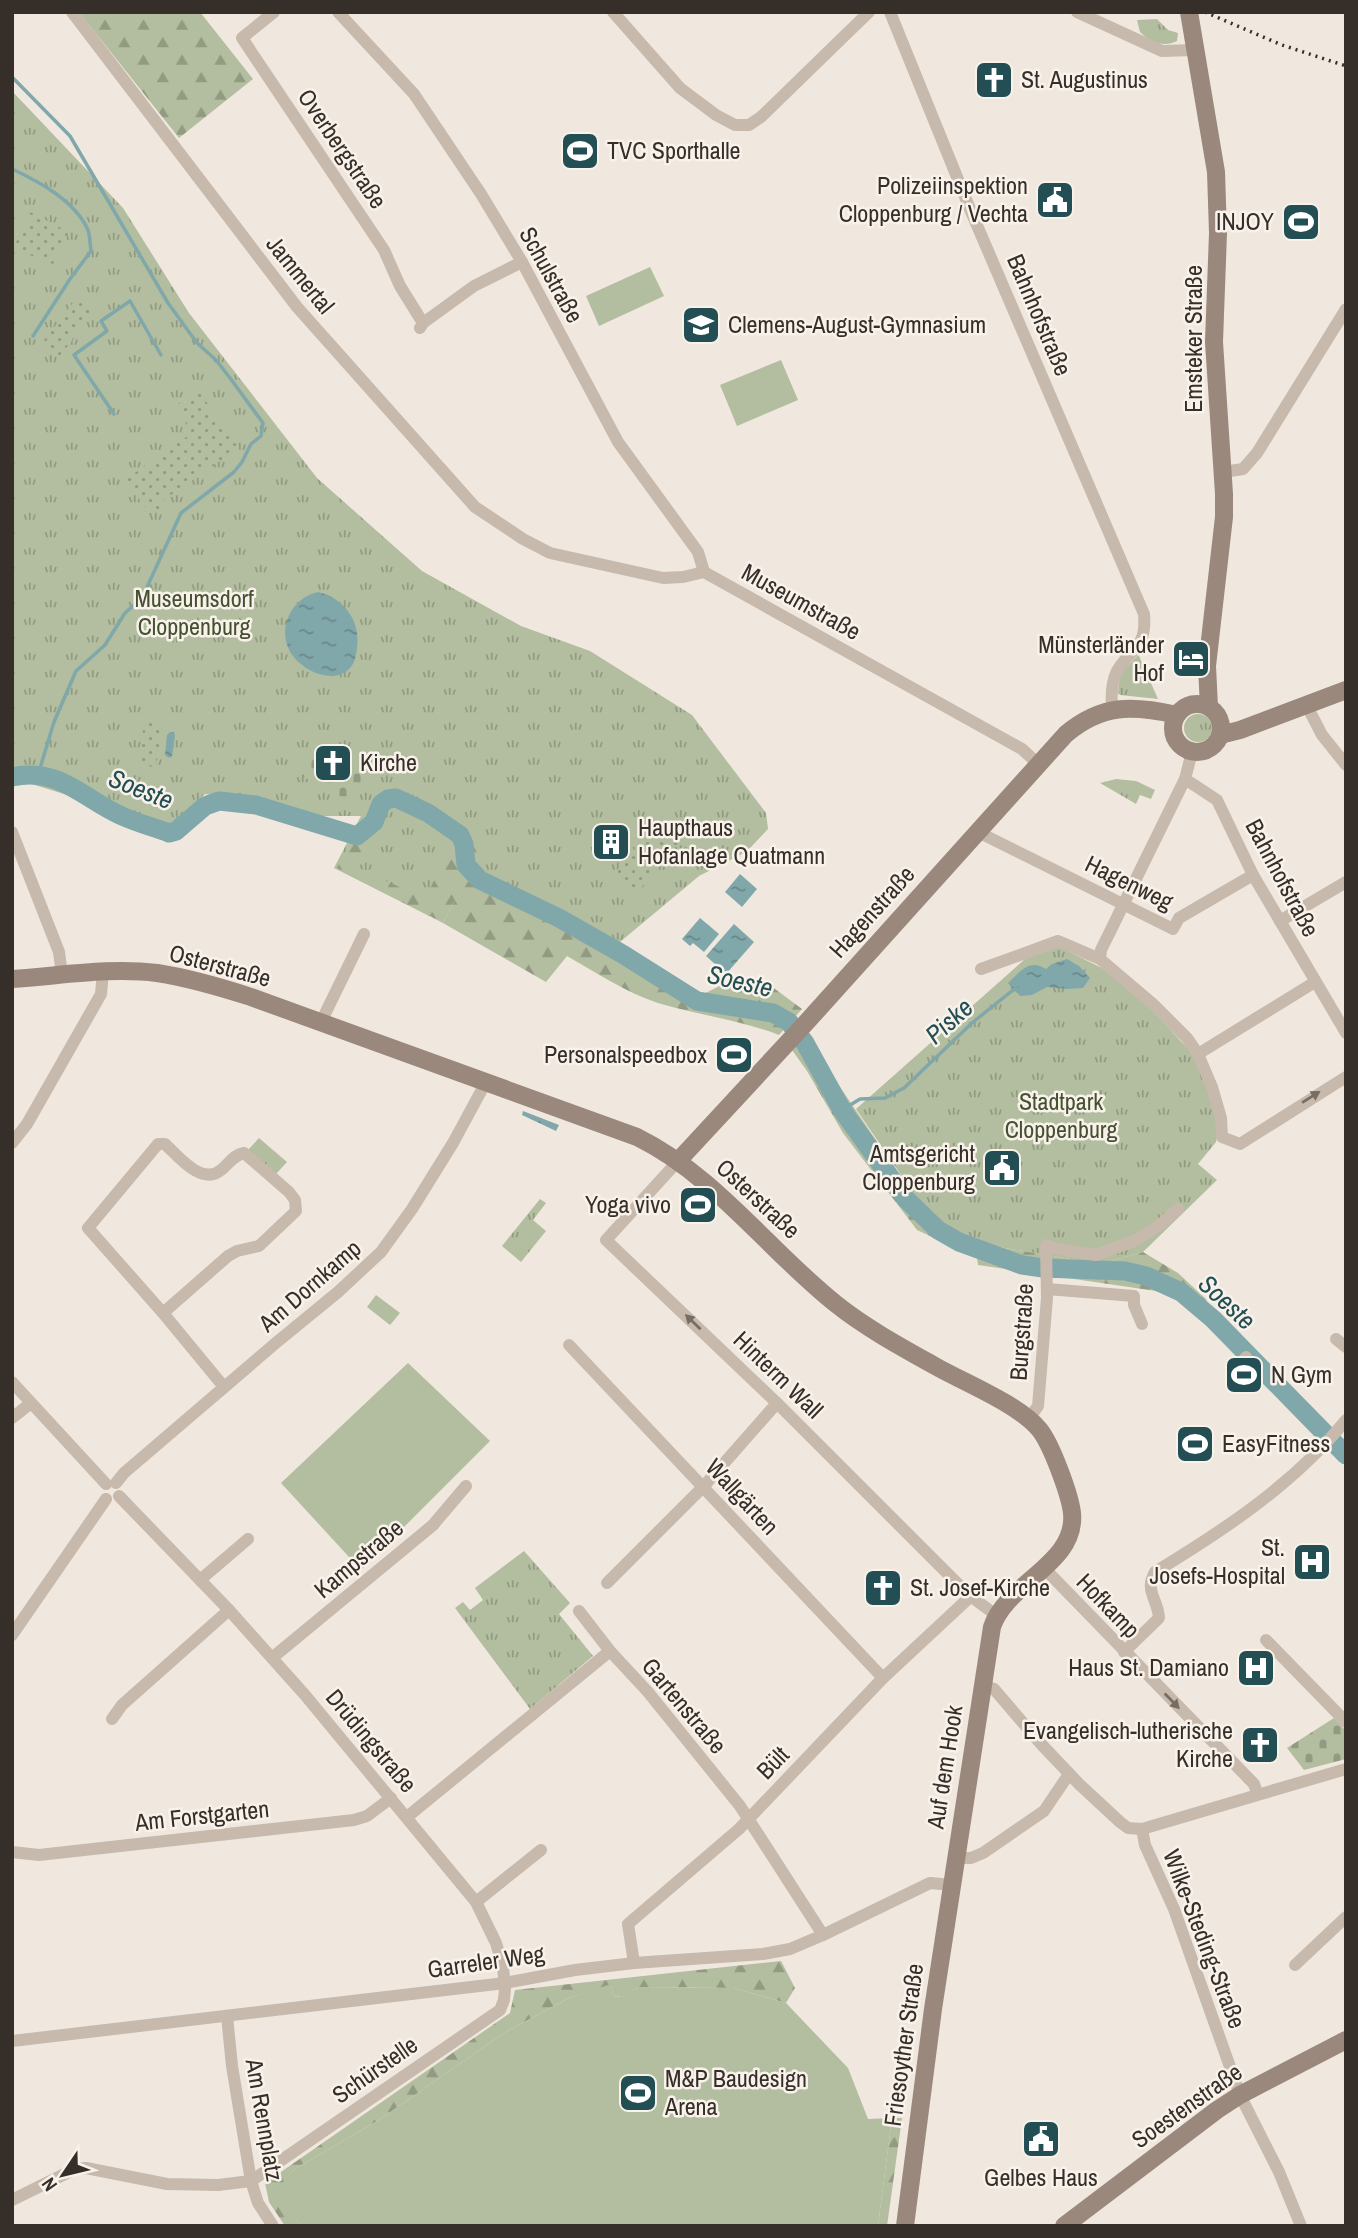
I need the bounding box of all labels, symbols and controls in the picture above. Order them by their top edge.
church icon: St. Augustinus [973,59,1015,101]
place label: St. Augustinus [1021,63,1148,95]
street label: Overbergstraße [291,82,395,215]
sports icon: TVC Sporthalle [559,130,601,172]
place label: TVC Sporthalle [607,134,740,166]
place label: Polizeiinspektion Cloppenburg / Vechta [839,169,1028,229]
public building icon: Polizeiinspektion Cloppenburg / Vechta [1034,179,1076,221]
sports icon: INJOY [1280,201,1322,243]
place label: INJOY [1216,205,1274,237]
street label: Schulstraße [512,221,591,328]
street label: Jammertal [259,229,342,320]
street label: Bahnhofstraße [1000,249,1080,380]
street label: Emsteker Straße [1177,265,1209,413]
school or university icon: Clemens-August-Gymnasium [680,304,722,346]
place label: Clemens-August-Gymnasium [728,308,986,340]
street label: Museumstraße [736,555,867,647]
park label: Museumsdorf Cloppenburg [134,582,254,642]
place label: Münsterländer Hof [1038,628,1165,688]
hotel icon: Münsterländer Hof [1170,638,1212,680]
church icon: Kirche [312,742,354,784]
place label: Kirche [360,746,417,778]
water label: Soeste [104,760,179,817]
place label: Haupthaus Hofanlage Quatmann [638,811,825,871]
street label: Bahnhofstraße [1238,813,1327,942]
building icon: Haupthaus Hofanlage Quatmann [590,821,632,863]
street label: Hagenweg [1080,847,1179,917]
street label: Hagenstraße [821,858,921,964]
street label: Osterstraße [166,936,275,994]
water label: Soeste [704,956,776,1005]
water label: Piske [917,990,980,1051]
sports icon: Personalspeedbox [713,1034,755,1076]
place label: Personalspeedbox [544,1038,707,1070]
park label: Stadtpark Cloppenburg [1005,1085,1117,1145]
one-way arrow [1302,1091,1321,1104]
place label: Amtsgericht Cloppenburg [862,1137,976,1197]
public building icon: Amtsgericht Cloppenburg [981,1147,1023,1189]
street label: Osterstraße [710,1151,808,1245]
sports icon: Yoga vivo [677,1184,719,1226]
place label: Yoga vivo [585,1188,671,1220]
street label: Am Dornkamp [251,1232,367,1339]
water label: Soeste [1191,1266,1264,1337]
street label: Burgstraße [1002,1282,1040,1382]
one-way arrow [685,1315,702,1331]
street label: Hinterm Wall [727,1324,830,1425]
sports icon: N Gym [1223,1354,1265,1396]
place label: N Gym [1271,1358,1332,1390]
sports icon: EasyFitness [1174,1423,1216,1465]
place label: EasyFitness [1222,1427,1330,1459]
street label: Wallgärten [699,1451,786,1541]
street label: Kampstraße [307,1512,410,1605]
place label: St. Josefs-Hospital [1149,1531,1285,1591]
hospital icon: St. Josefs-Hospital [1291,1541,1333,1583]
street label: Hofkamp [1070,1566,1148,1645]
church icon: St. Josef-Kirche [862,1567,904,1609]
place label: St. Josef-Kirche [910,1571,1050,1603]
hospital icon: Haus St. Damiano [1235,1647,1277,1689]
street label: Gartenstraße [635,1651,734,1760]
place label: Haus St. Damiano [1068,1651,1229,1683]
street label: Drüdingstraße [319,1682,424,1799]
one-way arrow [1163,1693,1180,1710]
street label: Auf dem Hook [918,1703,970,1832]
place label: Evangelisch-lutherische Kirche [1023,1714,1233,1774]
church icon: Evangelisch-lutherische Kirche [1239,1724,1281,1766]
street label: Bült [749,1739,796,1786]
street label: Am Forstgarten [132,1792,271,1838]
street label: Wilke-Steding-Straße [1156,1845,1254,2033]
street label: Garreler Weg [425,1937,546,1985]
street label: Friesoyther Straße [876,1961,930,2128]
street label: Schürstelle [325,2028,423,2110]
street label: Am Rennplatz [238,2055,292,2184]
street label: Soestenstraße [1125,2055,1248,2155]
place label: M&P Baudesign Arena [664,2062,807,2122]
sports icon: M&P Baudesign Arena [617,2072,659,2114]
public building icon: Gelbes Haus [1020,2118,1062,2160]
north arrow [28,2140,98,2210]
place label: Gelbes Haus [984,2161,1098,2193]
text: N [35,2173,63,2197]

